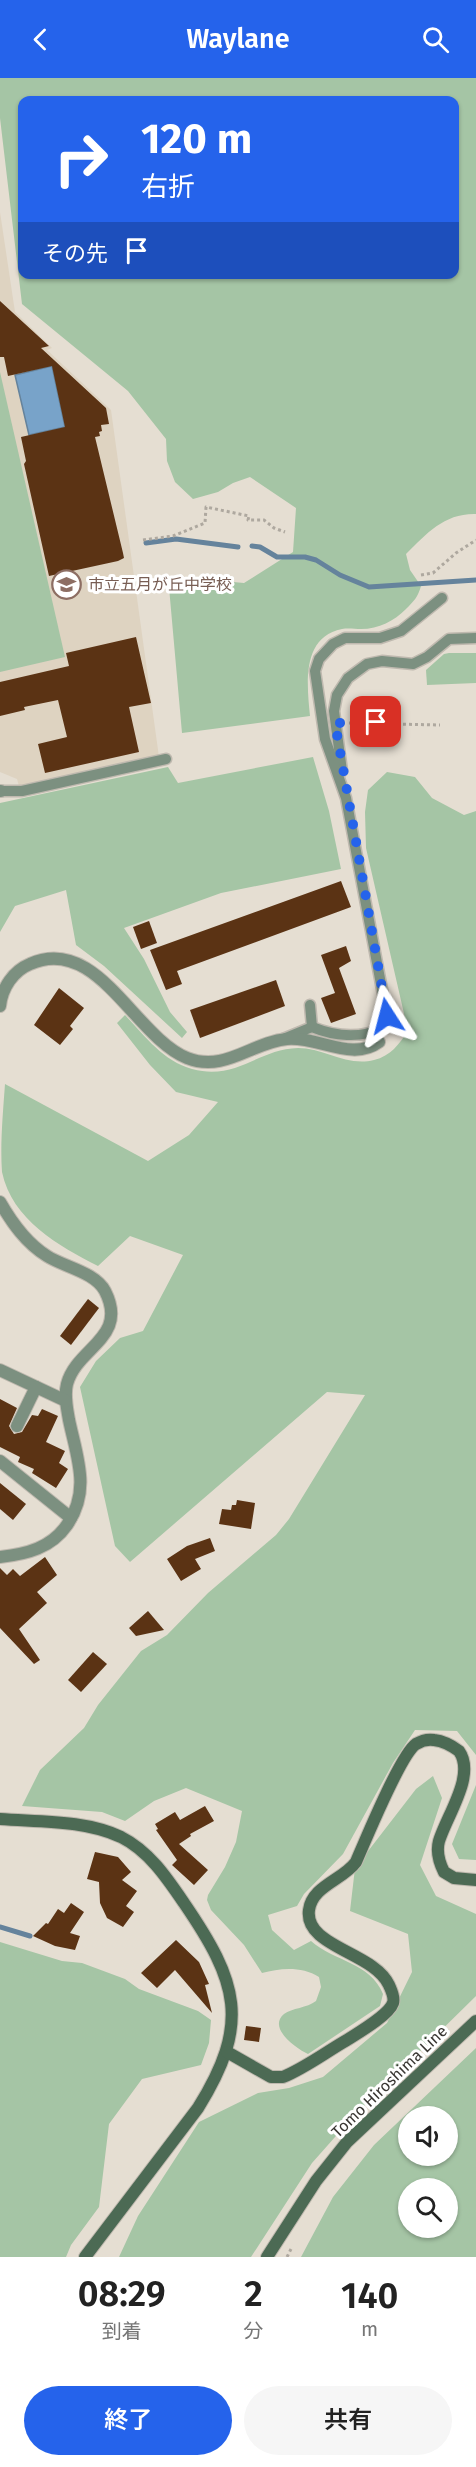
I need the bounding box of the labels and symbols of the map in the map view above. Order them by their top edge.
school or university icon: 市立五月が丘中学校 [51,568,83,600]
place label: 市立五月が丘中学校 [88,575,232,594]
pin [350,696,401,747]
position arrow [355,984,419,1048]
street label: Tomo Hiroshima Line [328,2021,451,2141]

